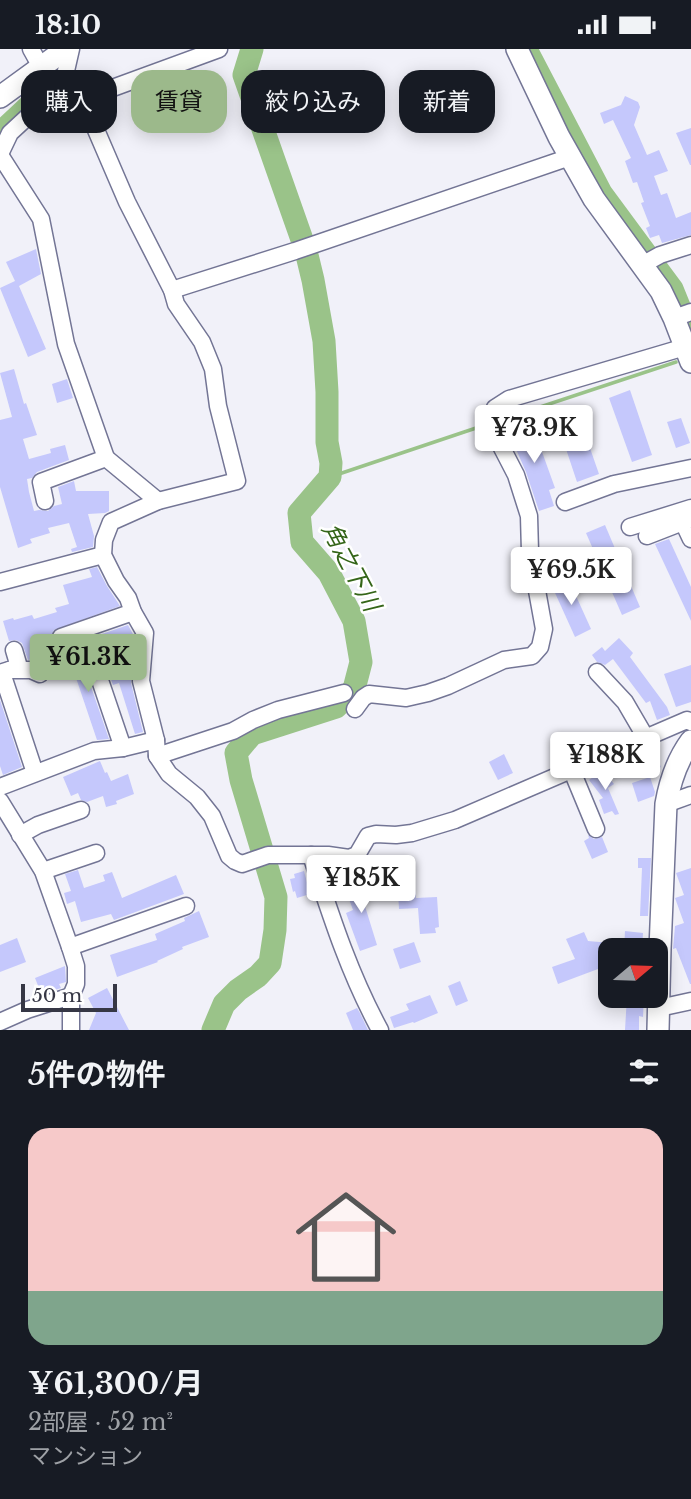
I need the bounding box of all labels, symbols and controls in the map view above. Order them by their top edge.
text: 18:10 [35,9,101,41]
chip: 購入 [21,70,117,133]
chip: 賃貸 [131,70,227,133]
chip: 絞り込み [241,70,385,133]
chip: 新着 [399,70,495,133]
pin: ¥73.9K [477,405,591,465]
text: ¥73.9K [491,414,577,442]
water label: 角之下川 [316,518,388,619]
pin: ¥69.5K [514,547,628,607]
text: ¥69.5K [527,556,615,584]
pin: ¥61.3K [31,635,145,694]
text: ¥61.3K [46,643,130,671]
pin: ¥188K [556,733,654,792]
text: ¥188K [566,741,644,769]
pin: ¥185K [312,855,410,915]
text: ¥185K [323,864,399,892]
north arrow [598,938,668,1008]
map controls [598,938,668,1008]
scale bar [21,981,117,1013]
text: 50 m [32,984,82,1007]
icon: filters [625,1053,663,1091]
text: 5件の物件 [28,1056,166,1093]
icon: home [283,1174,409,1300]
text: ¥61,300/月 [28,1365,203,1402]
text: 2部屋 · 52 m² [28,1408,173,1436]
text: マンション [28,1442,143,1470]

